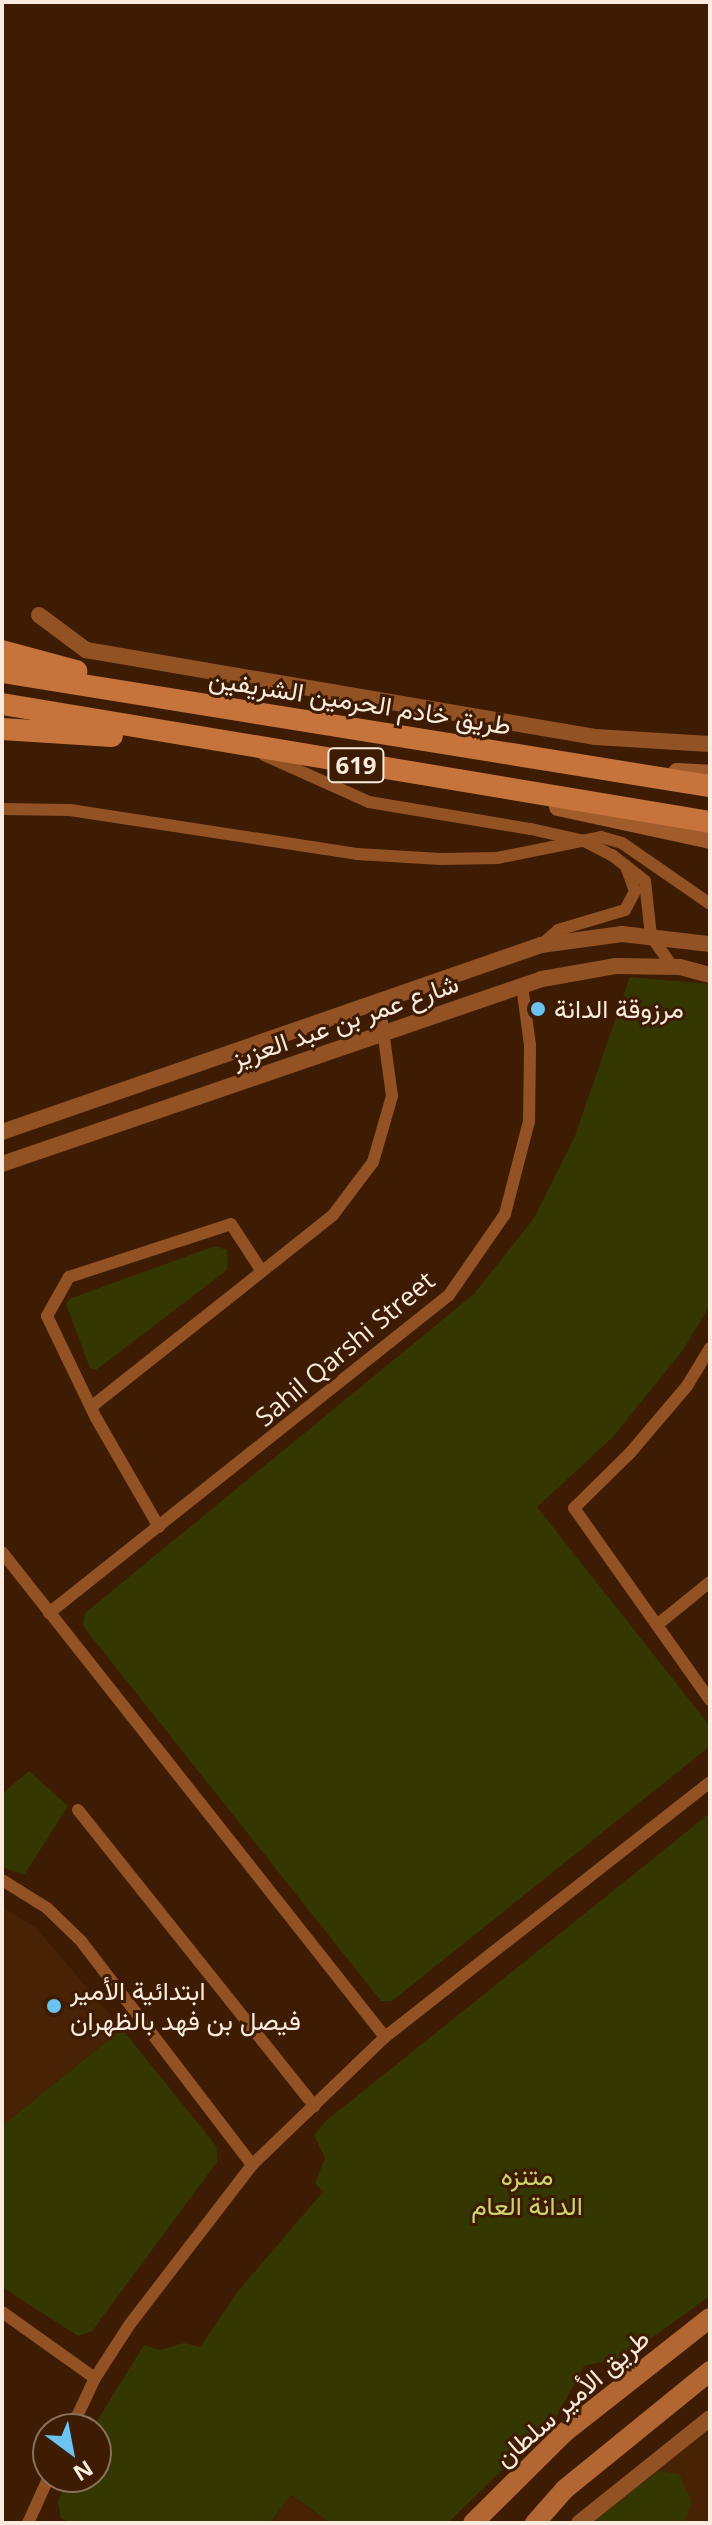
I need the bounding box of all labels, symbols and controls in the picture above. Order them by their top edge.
street label: طريق خادم الحرمين الشريفين [207,663,513,741]
road number: 619 [326,745,386,785]
street label: شارع عمر بن عبد العزيز [227,967,463,1075]
place label: مرزوقة الدانة [554,993,684,1025]
marker: مرزوقة الدانة [529,1000,547,1018]
street label: Sahil Qarshi Street [249,1265,441,1433]
place label: ابتدائية الأمير فيصل بن فهد بالظهران [70,1975,301,2036]
marker: ابتدائية الأمير فيصل بن فهد بالظهران [45,1997,63,2015]
park label: متنزه الدانة العام [471,2160,583,2222]
street label: طريق الأمير سلطان [488,2322,656,2474]
north arrow [32,2413,112,2493]
text: N [68,2454,99,2489]

